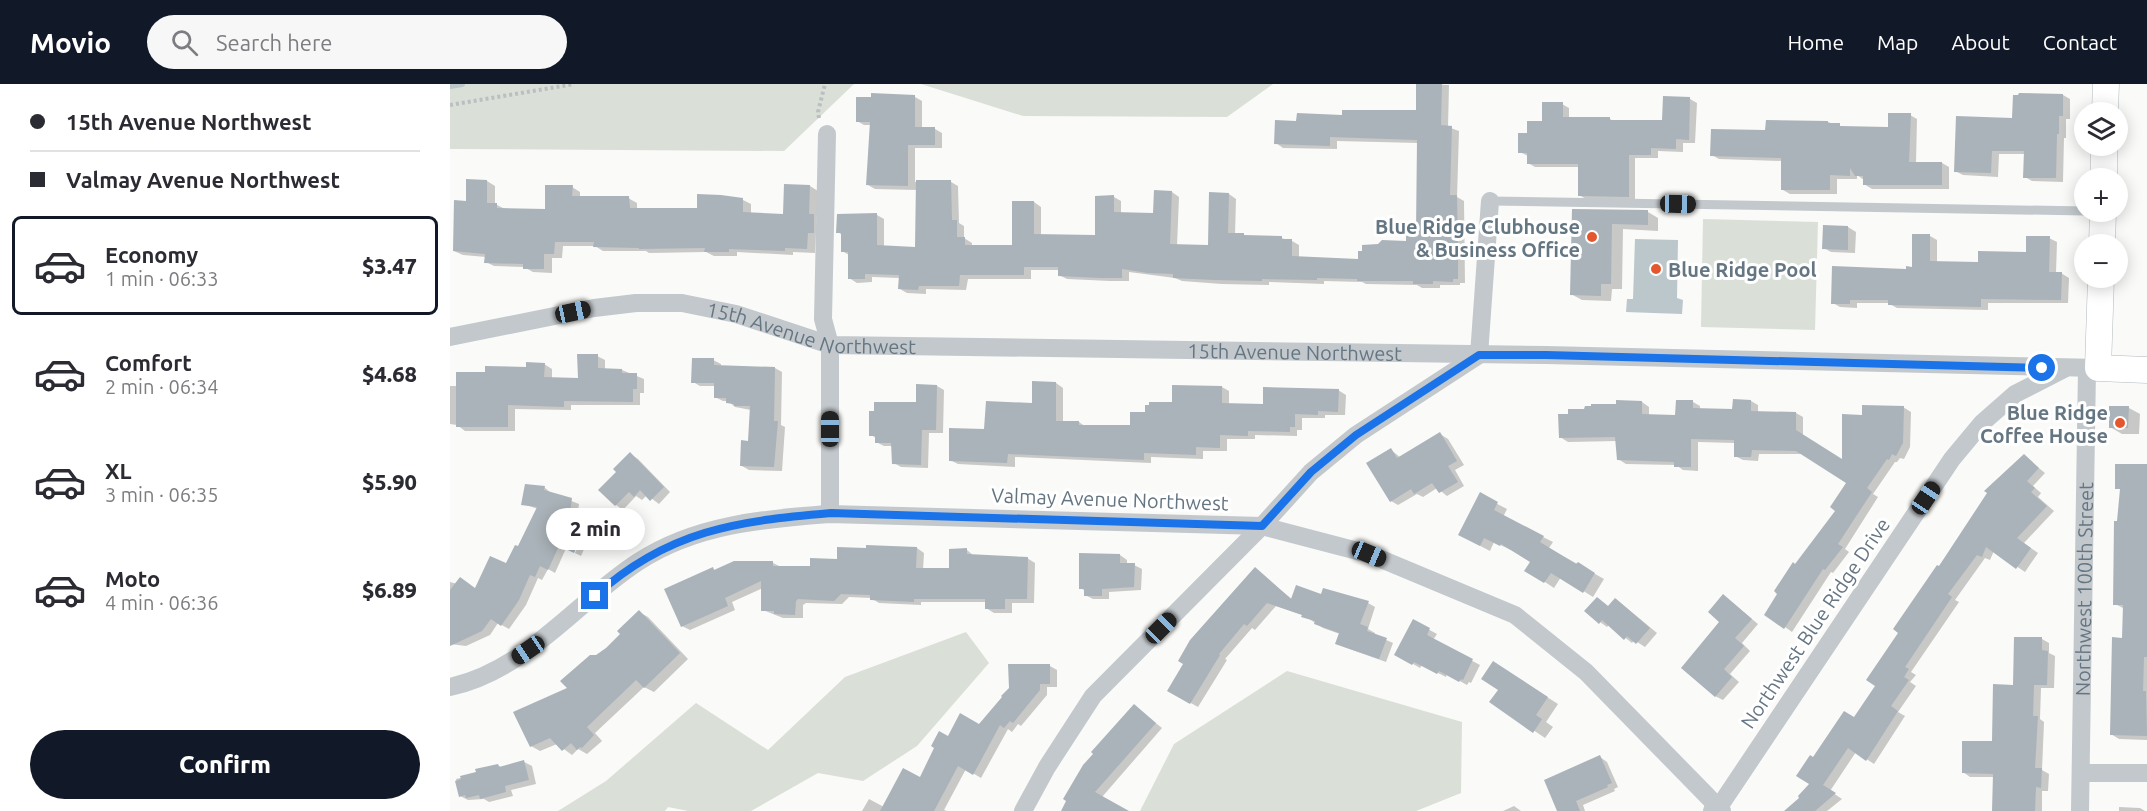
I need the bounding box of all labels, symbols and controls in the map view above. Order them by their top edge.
search box [147,15,567,69]
icon: search [168,26,201,59]
text: Movio [30,27,111,58]
text: Search here [216,30,332,55]
text: Home [1787,30,1844,54]
text: Map [1877,30,1918,54]
text: About [1951,30,2010,54]
text: Contact [2043,30,2117,54]
map controls [2074,102,2128,288]
button: layers [2074,102,2128,156]
text: 15th Avenue Northwest [66,109,311,134]
text: Valmay Avenue Northwest [66,167,340,192]
button: + [2074,168,2128,222]
car [1660,195,1696,213]
place label: Blue Ridge Clubhouse & Business Office [1375,215,1580,261]
marker: Blue Ridge Clubhouse & Business Office [1585,230,1599,244]
button: − [2074,234,2128,288]
icon: car [33,239,87,293]
text: Economy [105,242,198,267]
text: $3.47 [362,253,417,278]
place label: Blue Ridge Pool [1668,258,1817,281]
marker: Blue Ridge Pool [1649,262,1663,276]
text: 1 min · 06:33 [105,267,219,290]
street label: 15th Avenue Northwest [705,297,916,358]
car [554,299,592,325]
street label: 15th Avenue Northwest [1187,338,1402,364]
icon: car [33,347,87,401]
text: Comfort [105,350,192,375]
route start [2028,354,2055,381]
text: $4.68 [362,361,417,386]
text: 2 min · 06:34 [105,375,219,398]
place label: Blue Ridge Coffee House [1980,401,2108,447]
car [821,411,839,447]
marker: Blue Ridge Coffee House [2113,416,2127,430]
icon: car [33,455,87,509]
text: XL [105,458,132,483]
text: $5.90 [362,469,417,494]
car [1908,478,1944,518]
street label: Northwest 100th Street [2070,482,2097,696]
text: 3 min · 06:35 [105,483,219,506]
street label: Valmay Avenue Northwest [991,483,1229,515]
callout: 2 min [546,509,645,551]
street label: Northwest Blue Ridge Drive [1736,513,1894,733]
text: 2 min [570,517,621,540]
car [1349,539,1389,569]
icon: car [33,563,87,617]
text: Moto [105,566,160,591]
text: $6.89 [362,577,417,602]
route end [581,582,608,609]
text: 4 min · 06:36 [105,591,219,614]
car [1142,609,1180,647]
car [508,632,548,668]
button: Confirm [30,730,420,799]

